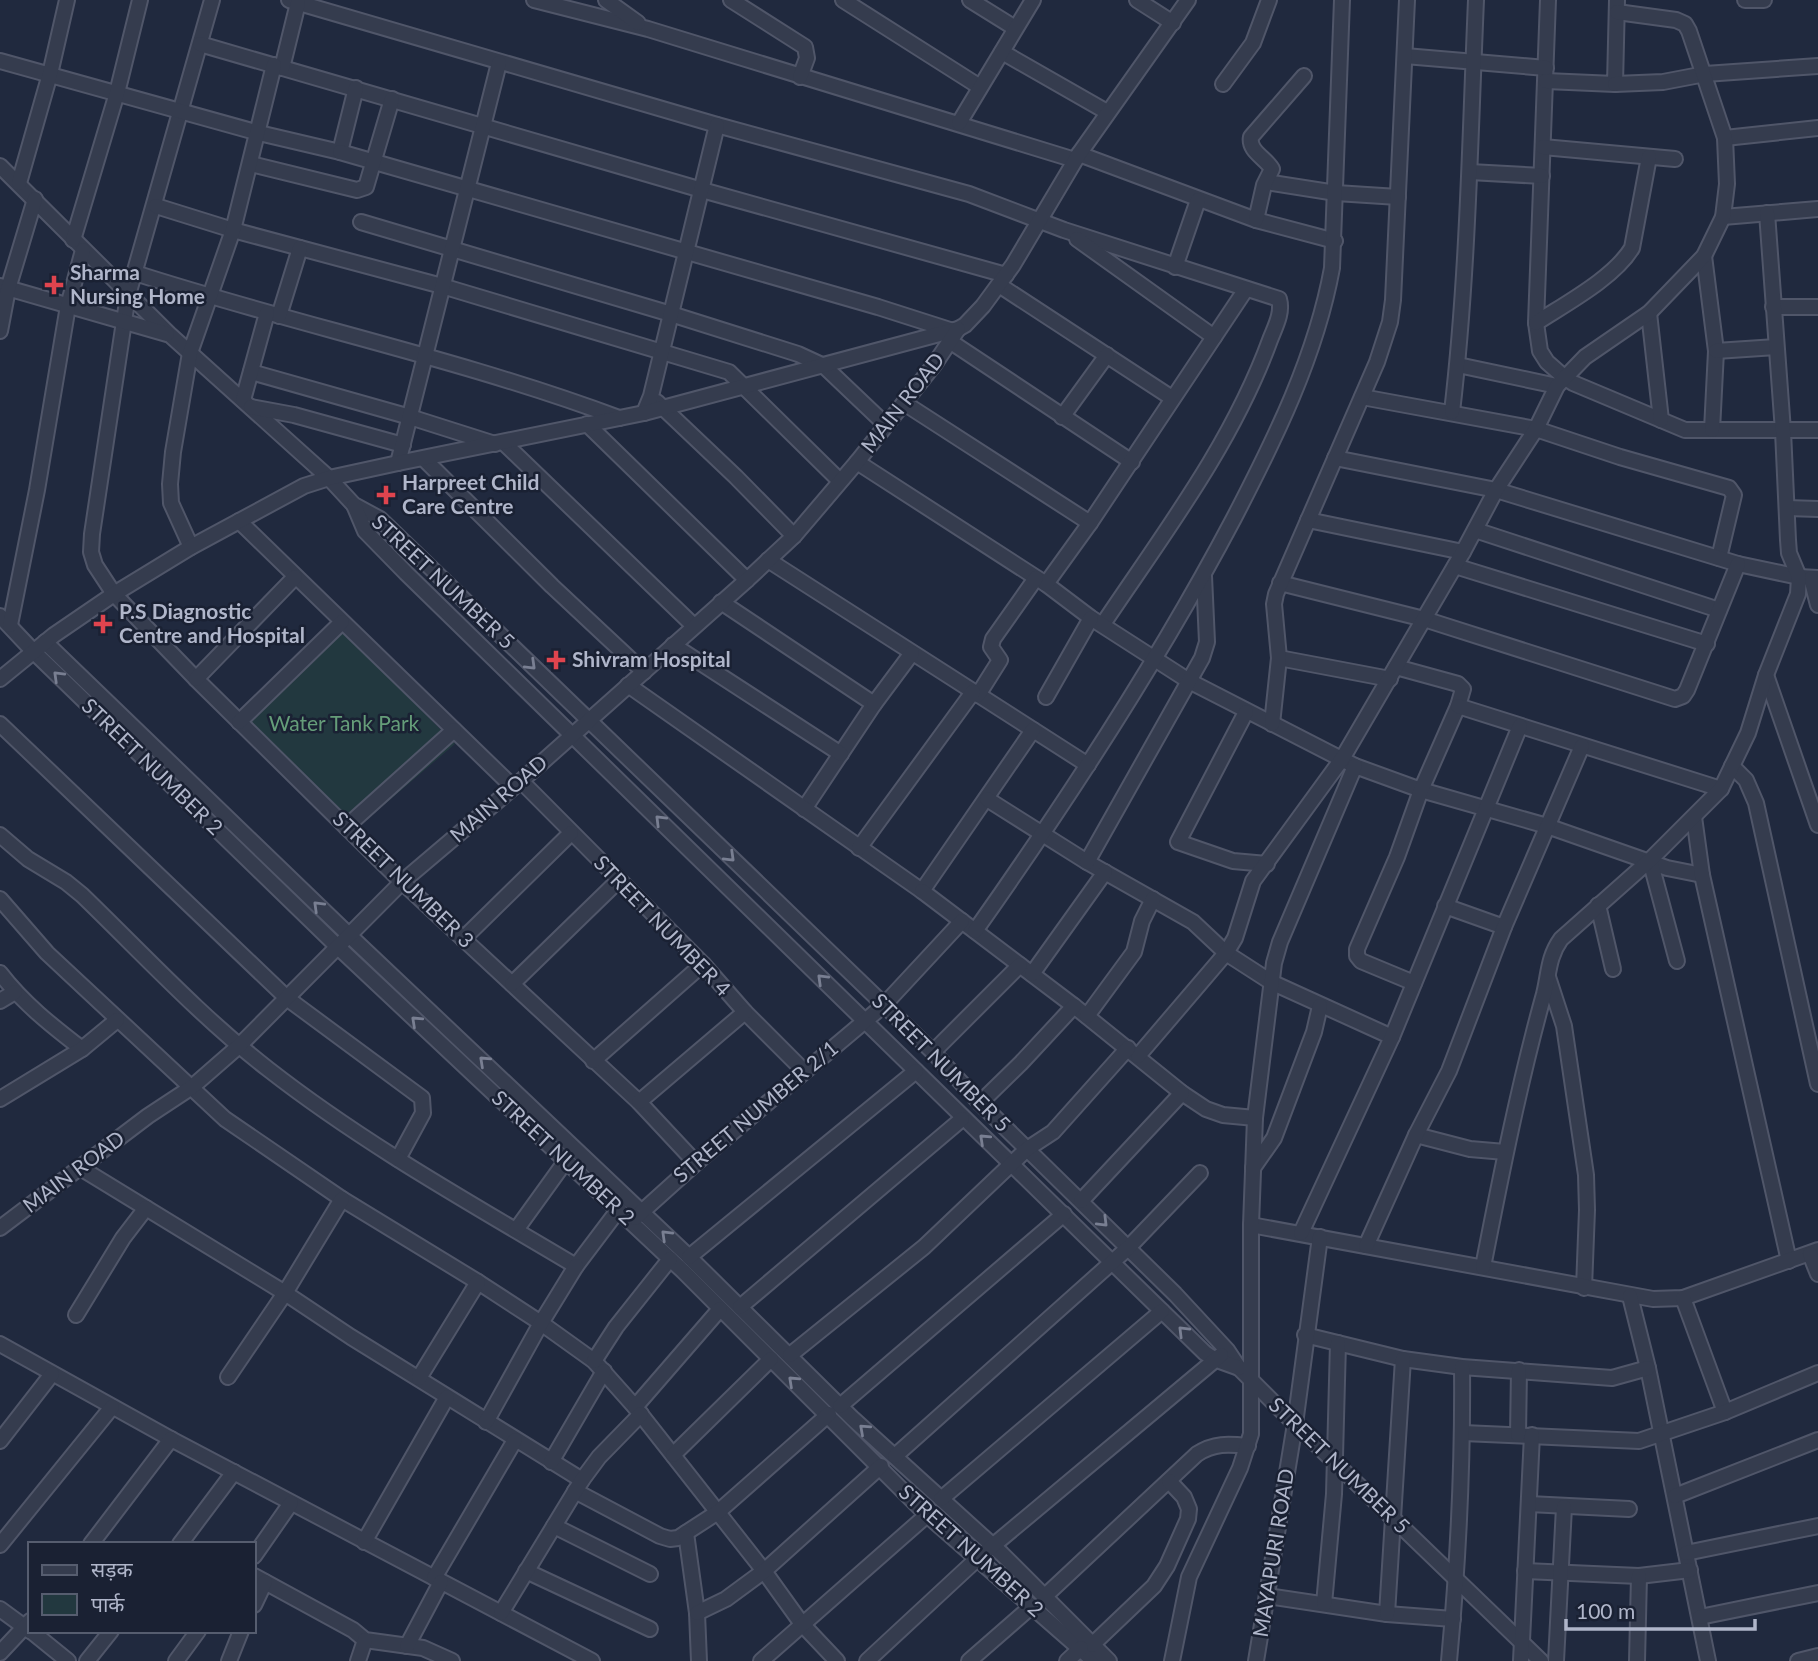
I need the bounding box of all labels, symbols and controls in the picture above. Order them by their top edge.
place label: Sharma Nursing Home [70,259,205,308]
marker: Sharma Nursing Home [44,275,64,295]
street label: MAIN ROAD [855,347,949,457]
place label: Harpreet Child Care Centre [402,469,539,518]
marker: Harpreet Child Care Centre [376,485,396,505]
street label: STREET NUMBER 5 [368,508,520,653]
place label: P.S Diagnostic Centre and Hospital [119,598,305,647]
marker: P.S Diagnostic Centre and Hospital [93,614,113,634]
place label: Shivram Hospital [572,646,731,671]
marker: Shivram Hospital [546,650,566,670]
one-way arrow [523,657,536,670]
one-way arrow [54,671,67,684]
street label: STREET NUMBER 2 [78,692,229,839]
park label: Water Tank Park [269,710,420,735]
street label: MAIN ROAD [444,749,552,847]
street label: STREET NUMBER 3 [329,805,480,952]
one-way arrow [656,816,668,828]
street label: STREET NUMBER 4 [590,849,737,1000]
one-way arrow [722,849,735,862]
one-way arrow [313,901,326,914]
one-way arrow [818,975,831,988]
street label: STREET NUMBER 5 [868,987,1017,1136]
one-way arrow [411,1017,424,1029]
street label: STREET NUMBER 2/1 [668,1035,843,1187]
one-way arrow [479,1057,492,1070]
street label: STREET NUMBER 2 [488,1084,640,1229]
street label: MAIN ROAD [17,1125,129,1217]
one-way arrow [979,1135,992,1147]
one-way arrow [1094,1214,1107,1227]
one-way arrow [661,1230,674,1243]
one-way arrow [1178,1327,1191,1340]
one-way arrow [788,1377,801,1389]
street label: STREET NUMBER 5 [1265,1391,1416,1538]
one-way arrow [859,1424,872,1437]
street label: MAYAPURI ROAD [1247,1467,1298,1639]
street label: STREET NUMBER 2 [895,1478,1049,1621]
legend [28,1542,256,1633]
text: सड़क [91,1556,133,1581]
scale bar [1566,1588,1755,1632]
text: पार्क [91,1591,125,1616]
text: 100 m [1576,1598,1635,1623]

